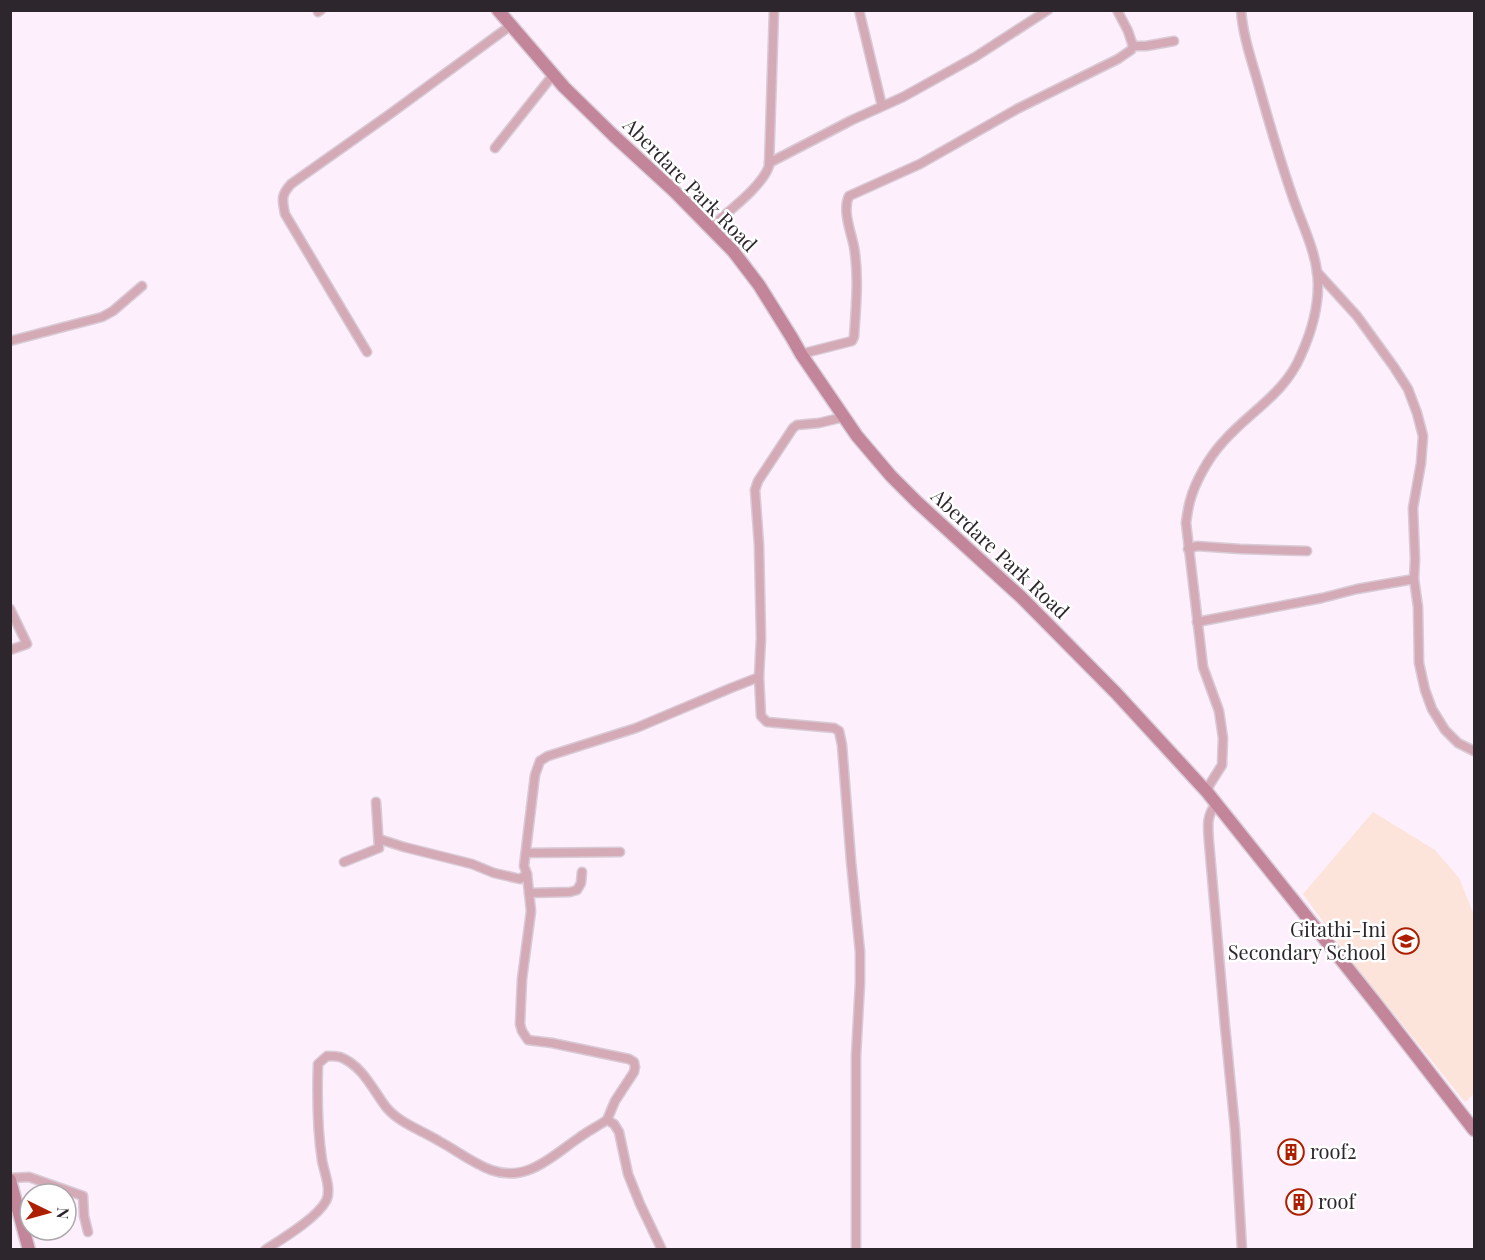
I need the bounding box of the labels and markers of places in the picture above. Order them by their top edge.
place label: Gitathi-Ini Secondary School [1228,915,1386,965]
school or university icon: Gitathi-Ini Secondary School [1391,926,1421,956]
building icon: roof2 [1276,1137,1306,1167]
place label: roof2 [1310,1137,1357,1164]
building icon: roof [1284,1187,1314,1217]
place label: roof [1318,1187,1356,1214]

